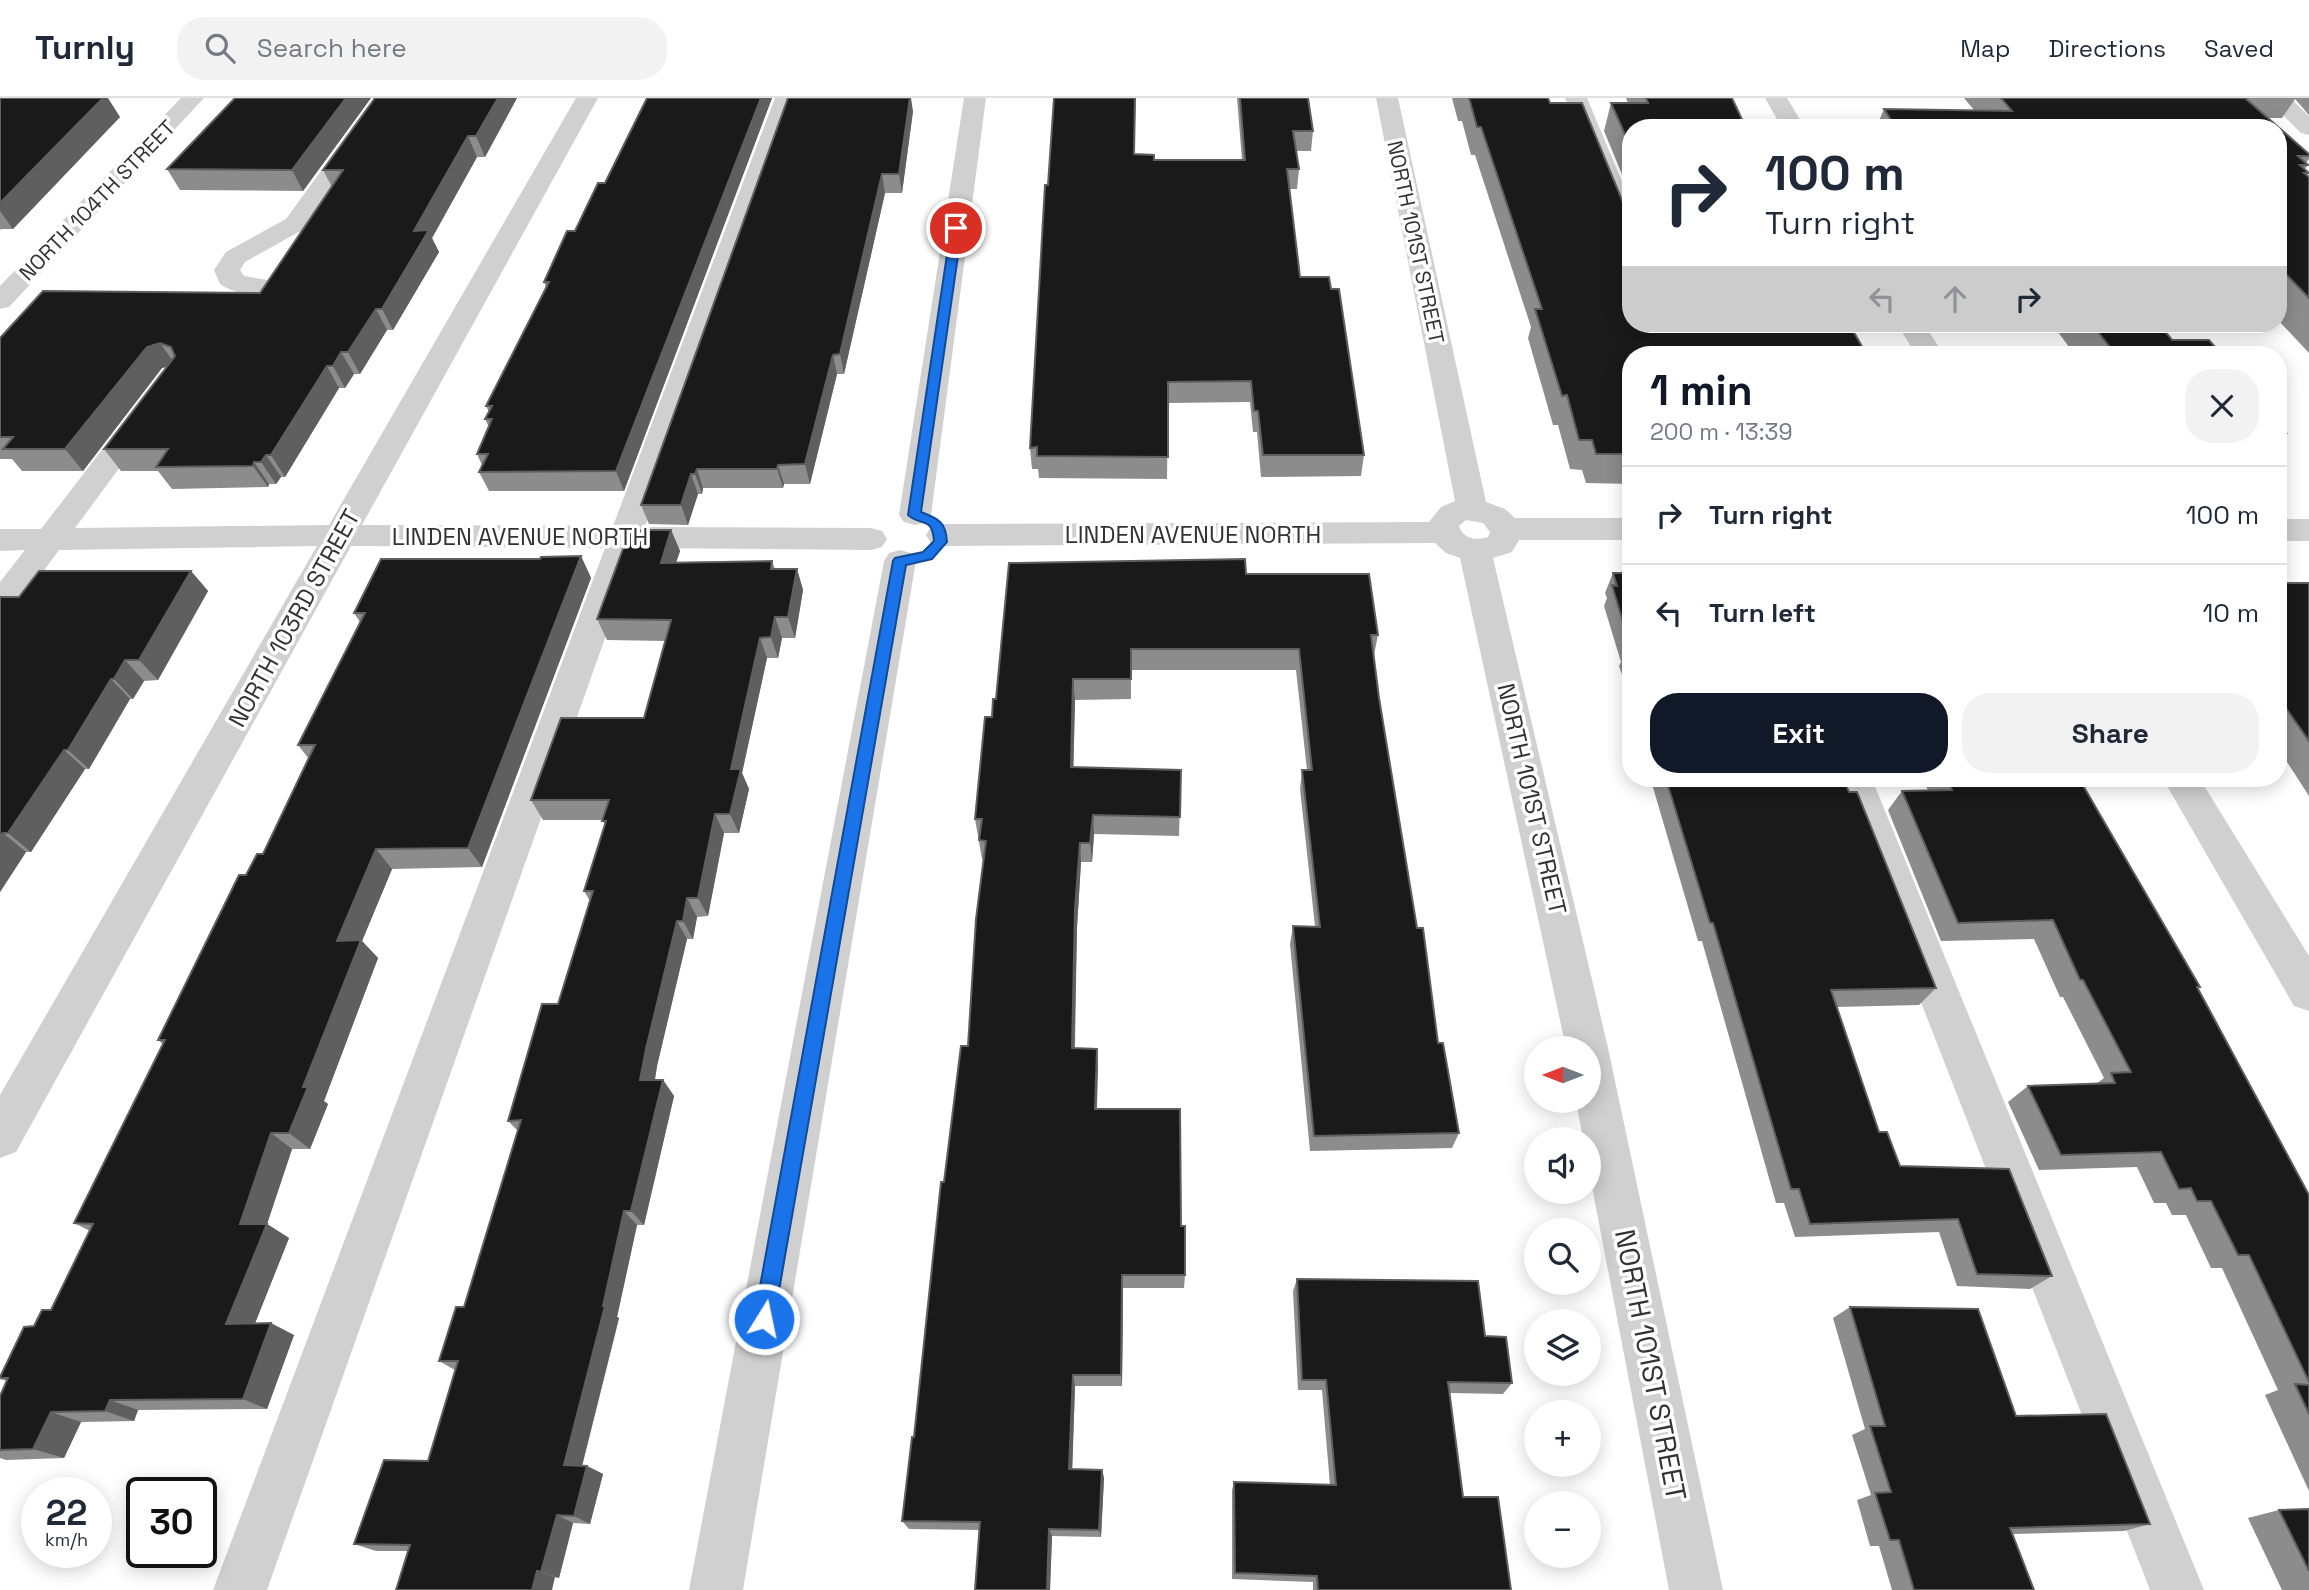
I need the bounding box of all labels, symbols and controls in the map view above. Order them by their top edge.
search box [177,17,667,80]
text: Turnly [35,27,135,69]
icon: search [201,29,239,67]
text: Search here [257,31,407,65]
text: Map [1960,33,2010,64]
text: Directions [2048,33,2166,64]
text: Saved [2204,33,2274,64]
street label: NORTH 104TH STREET [13,114,181,286]
street label: NORTH 101ST STREET [1381,138,1451,346]
text: 100 m [1765,142,1905,204]
icon: right [1650,147,1741,238]
pin [926,198,986,258]
text: Turn right [1765,203,1915,243]
icon: arrive [937,209,975,247]
icon: left [1863,280,1901,318]
icon: ahead [1936,280,1974,318]
icon: right [2009,280,2047,318]
text: 1 min [1650,364,1753,417]
button: close [2185,369,2259,443]
text: 200 m · 13:39 [1650,417,1792,447]
icon: right [1650,496,1688,534]
text: Turn right [1709,498,1833,532]
text: 100 m [2186,498,2259,532]
street label: NORTH 103RD STREET [221,504,367,732]
street label: LINDEN AVENUE NORTH [1065,519,1321,550]
street label: LINDEN AVENUE NORTH [392,521,648,552]
icon: left [1650,594,1688,632]
text: Turn left [1709,596,1816,630]
text: 10 m [2202,596,2259,630]
street label: NORTH 101ST STREET [1490,680,1574,918]
button: Exit [1650,693,1948,773]
button: Share [1962,693,2259,773]
north arrow [1524,1036,1601,1113]
map controls [1524,1036,1601,1568]
button: sound [1524,1127,1601,1204]
button: search [1524,1218,1601,1295]
street label: NORTH 101ST STREET [1607,1226,1695,1504]
position arrow [727,1282,801,1356]
button: layers [1524,1309,1601,1386]
button: + [1524,1400,1601,1477]
speed limit sign: 30 [126,1477,217,1568]
text: 22 [46,1491,87,1535]
button: − [1524,1491,1601,1568]
text: km/h [45,1528,88,1551]

